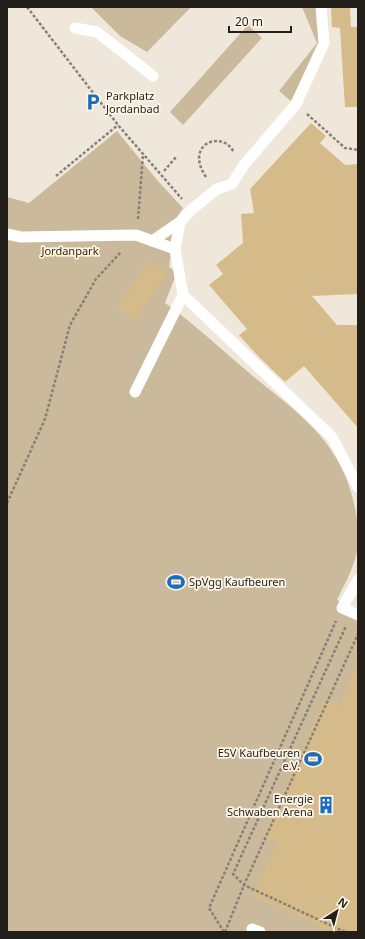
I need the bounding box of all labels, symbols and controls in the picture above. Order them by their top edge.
scale bar [229,8,291,34]
text: 20 m [235,13,263,30]
place label: Parkplatz Jordanbad [105,88,159,116]
parking icon: Parkplatz Jordanbad [83,92,103,112]
park label: Jordanpark [40,243,99,258]
sports icon: SpVgg Kaufbeuren [166,572,186,592]
place label: SpVgg Kaufbeuren [189,574,285,589]
place label: ESV Kaufbeuren e.V. [218,745,300,773]
sports icon: ESV Kaufbeuren e.V. [303,749,323,769]
place label: Energie Schwaben Arena [227,791,313,819]
building icon: Energie Schwaben Arena [316,795,336,815]
north arrow [317,891,357,931]
text: N [335,894,351,911]

